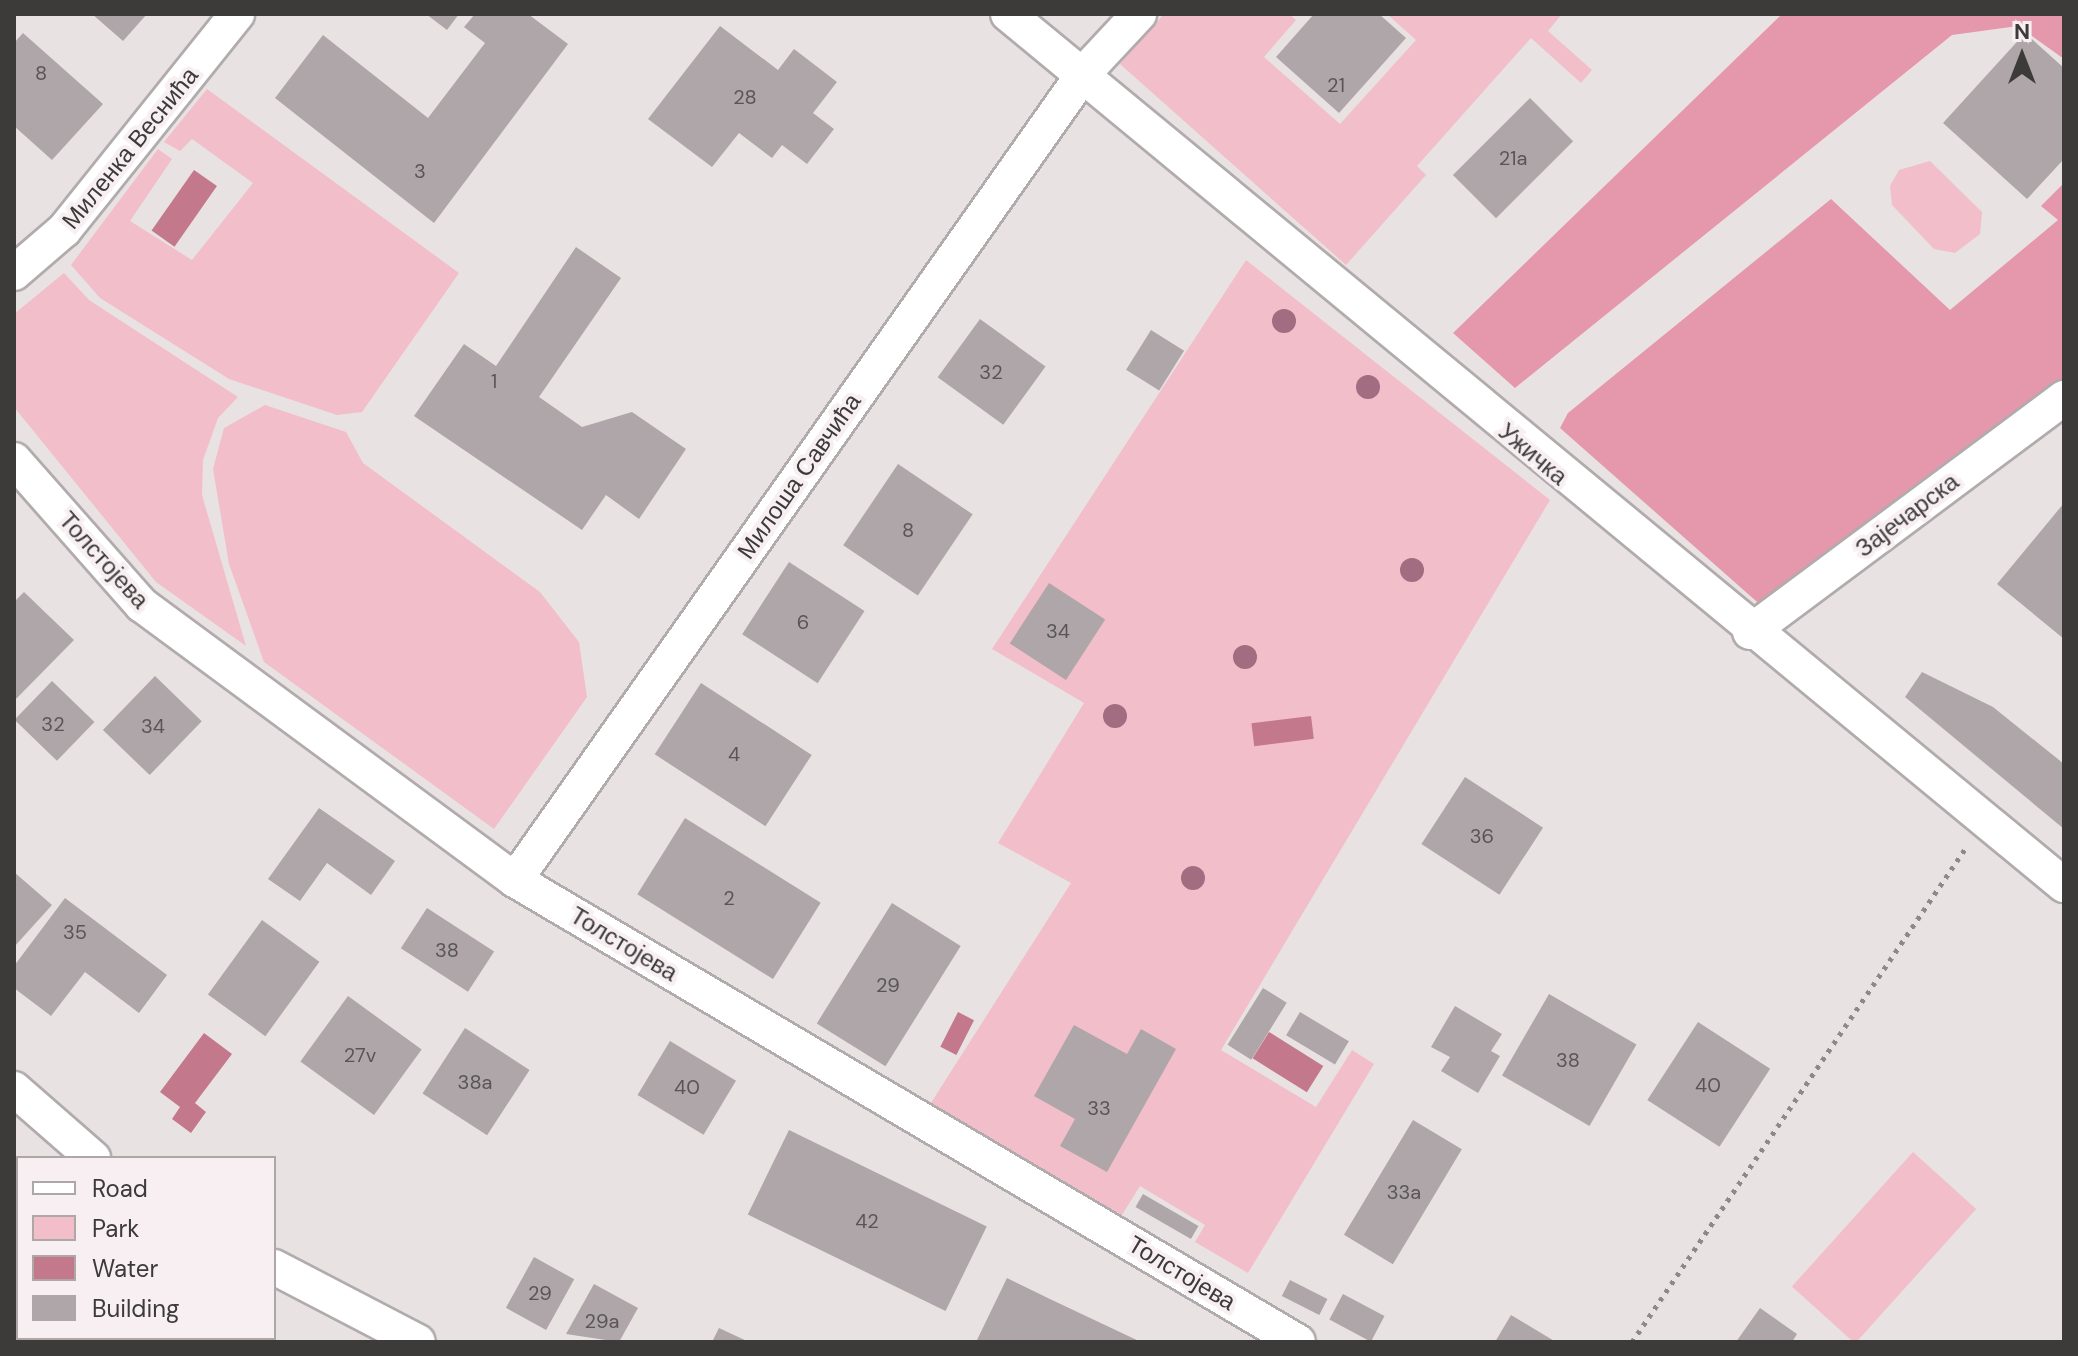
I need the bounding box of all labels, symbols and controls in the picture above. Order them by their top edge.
north arrow [1982,16,2062,96]
text: N [2014,17,2030,46]
house number: 8 [35,61,47,85]
street label: Миленка Веснића [56,61,204,235]
house number: 21 [1327,73,1345,97]
house number: 28 [733,85,757,109]
house number: 21a [1499,146,1527,170]
house number: 3 [414,159,426,183]
house number: 32 [979,360,1003,384]
house number: 1 [491,369,497,393]
street label: Милоша Савчића [731,388,867,564]
street label: Ужичка [1493,417,1573,491]
street label: Зајечарска [1850,467,1964,563]
street label: Толстојева [53,506,155,614]
house number: 8 [902,518,914,542]
house number: 6 [797,610,809,634]
house number: 34 [1046,619,1070,643]
house number: 32 [41,712,65,736]
house number: 34 [141,714,165,738]
house number: 4 [728,742,740,766]
house number: 36 [1470,824,1494,848]
house number: 2 [723,886,735,910]
street label: Толстојева [565,901,683,987]
house number: 35 [63,920,87,944]
house number: 38 [435,938,459,962]
house number: 29 [876,973,900,997]
house number: 27v [344,1043,376,1067]
house number: 38 [1556,1048,1580,1072]
house number: 38a [458,1070,492,1094]
house number: 40 [1695,1073,1721,1097]
house number: 40 [674,1075,700,1099]
house number: 33 [1087,1096,1111,1120]
legend [16,1156,276,1340]
text: Road [92,1173,148,1204]
house number: 33a [1387,1180,1421,1204]
house number: 42 [855,1209,879,1233]
text: Park [92,1213,139,1244]
street label: Толстојева [1123,1230,1241,1316]
text: Water [92,1253,158,1284]
house number: 29 [528,1281,552,1305]
text: Building [92,1293,179,1324]
house number: 29a [585,1309,619,1333]

